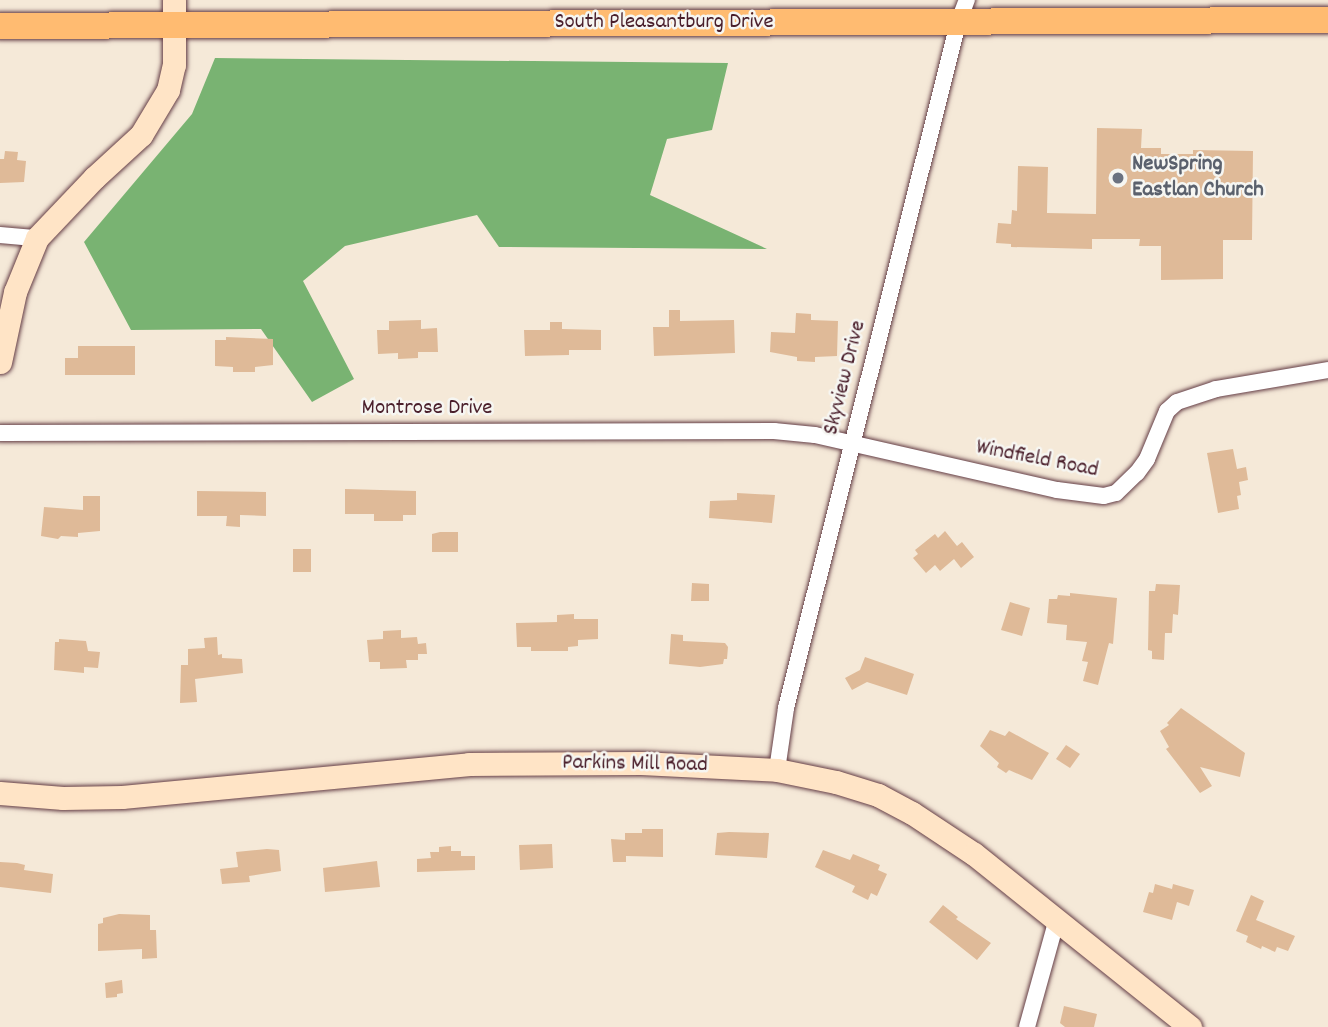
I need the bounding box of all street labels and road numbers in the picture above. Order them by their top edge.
street label: South Pleasantburg Drive [554,9,774,37]
street label: Skyview Drive [818,318,874,438]
street label: Montrose Drive [362,395,492,423]
street label: Windfield Road [973,435,1101,485]
street label: Parkins Mill Road [562,750,708,780]

